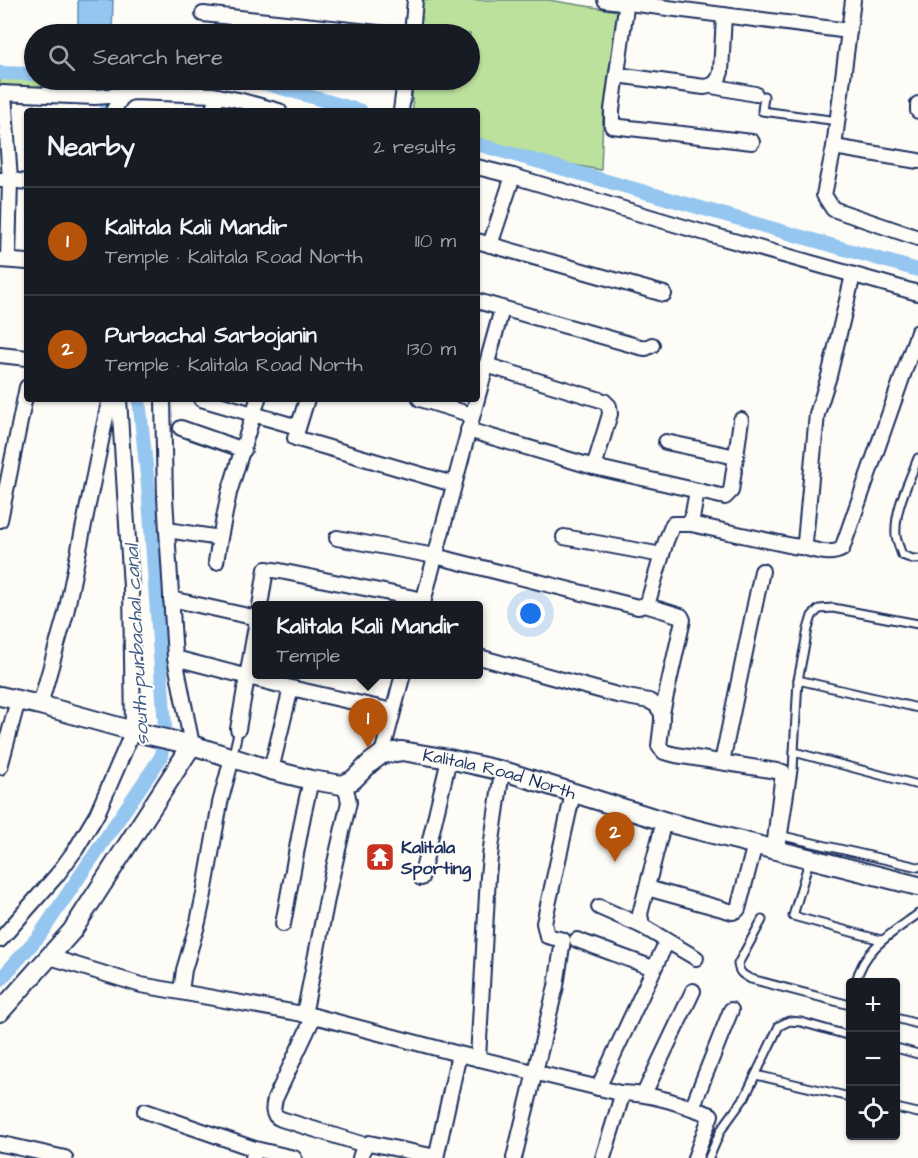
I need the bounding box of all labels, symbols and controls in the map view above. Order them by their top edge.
search box [24,24,480,90]
icon: search [45,41,78,74]
text: Search here [93,42,223,73]
text: Nearby [48,129,135,165]
text: 2 results [373,133,456,161]
text: Kalitala Kali Mandir [105,212,287,243]
text: 1 [66,227,69,255]
text: 110 m [415,227,456,255]
text: Temple · Kalitala Road North [105,243,363,271]
text: Purbachal Sarbojanin [105,320,317,351]
text: 2 [62,335,73,363]
text: 130 m [407,335,456,363]
text: Temple · Kalitala Road North [105,351,363,379]
water label: south purbachal canal [118,541,156,746]
your location [516,599,545,628]
popup [252,601,483,679]
text: Kalitala Kali Mandir [276,611,459,642]
text: Temple [276,642,340,670]
pin: 1 [348,698,388,748]
street label: Kalitala Road North [421,743,579,806]
pin: 2 [596,812,634,862]
place label: Kalitala Sporting [400,835,472,882]
temple icon: Kalitala Sporting [364,841,396,873]
map controls [846,978,900,1140]
button: + [846,978,900,1032]
button: − [846,1032,900,1086]
button: locate [846,1086,900,1140]

